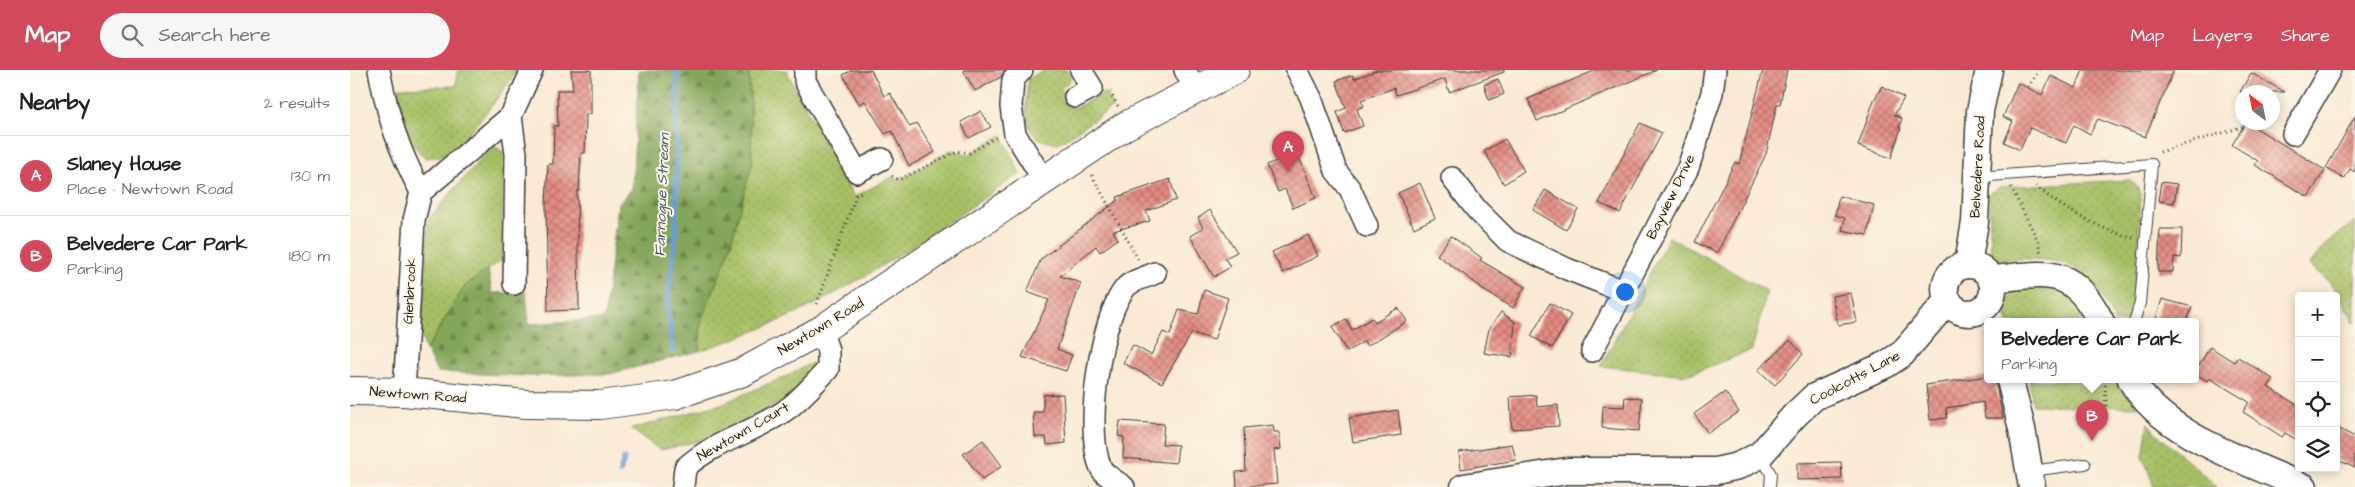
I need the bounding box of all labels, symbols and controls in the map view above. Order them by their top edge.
search box [100,13,450,58]
text: Map [25,18,70,52]
icon: search [118,21,146,49]
text: Search here [158,22,271,49]
text: Map [2130,23,2164,48]
text: Layers [2192,23,2253,48]
text: Share [2281,23,2330,48]
north arrow [2235,85,2280,130]
text: Nearby [20,88,90,117]
text: 2 results [264,92,330,114]
street label: Belvedere Road [1965,115,1991,219]
pin: A [1272,131,1304,172]
water label: Farnogue Stream [649,132,676,257]
text: Slaney House [67,151,181,178]
street label: Bayview Drive [1642,151,1700,243]
text: A [31,165,41,187]
text: 130 m [291,165,330,187]
text: Place · Newtown Road [67,178,233,200]
text: Belvedere Car Park [67,231,247,258]
text: B [30,245,42,267]
text: 180 m [289,245,330,267]
street label: Glenbrook [398,257,422,325]
text: Parking [67,258,123,280]
your location [1612,279,1638,305]
map controls [2295,292,2340,472]
button: + [2295,292,2340,337]
street label: Newtown Road [774,293,868,361]
popup [1984,318,2199,383]
text: Belvedere Car Park [2001,326,2182,353]
button: − [2295,337,2340,382]
street label: Coolcotts Lane [1806,346,1904,410]
text: Parking [2001,353,2057,375]
street label: Newtown Road [369,382,467,408]
button: locate [2295,382,2340,427]
street label: Newtown Court [693,397,793,467]
pin: B [2076,400,2108,441]
button: layers [2295,427,2340,472]

